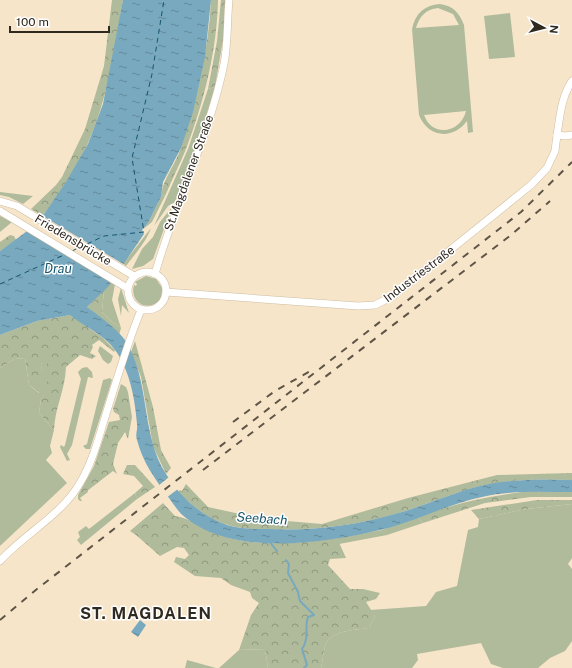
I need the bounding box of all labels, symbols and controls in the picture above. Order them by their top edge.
scale bar [10,8,109,34]
north arrow [524,8,564,48]
text: 100 m [16,15,49,29]
text: N [547,24,560,34]
street label: St.Magdalener Straße [161,113,217,233]
street label: Friedensbrücke [32,212,114,269]
street label: Industriestraße [381,243,457,305]
water label: Drau [44,261,72,276]
water label: Seebach [236,509,288,528]
district label: ST. MAGDALEN [80,604,212,623]

